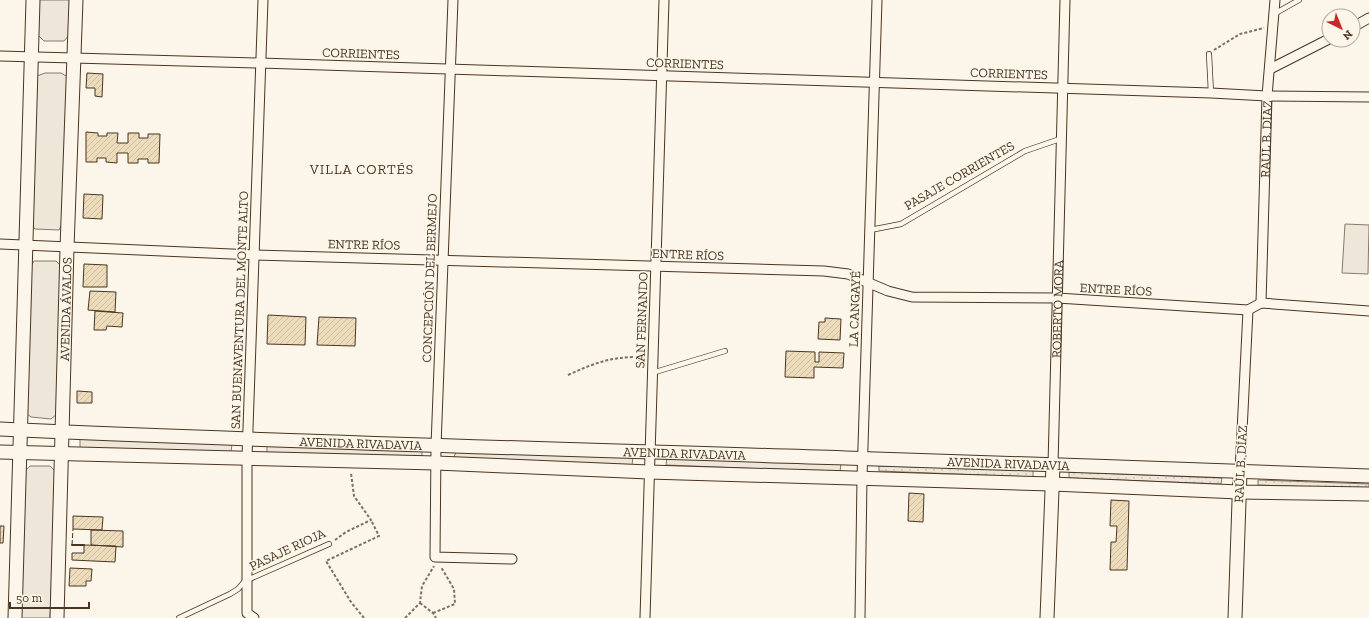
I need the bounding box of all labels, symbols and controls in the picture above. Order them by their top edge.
north arrow [1321,8,1361,48]
text: N [1340,27,1355,43]
street label: CORRIENTES [322,45,400,62]
street label: CORRIENTES [646,55,724,72]
street label: CORRIENTES [970,65,1048,82]
street label: RAÚL B. DÍAZ [1258,100,1275,178]
street label: PASAJE CORRIENTES [902,138,1017,213]
district label: VILLA CORTÉS [309,161,414,178]
street label: SAN BUENAVENTURA DEL MONTE ALTO [228,191,251,429]
street label: CONCEPCIÓN DEL BERMEJO [419,193,440,363]
street label: ENTRE RÍOS [328,236,400,253]
street label: ENTRE RÍOS [652,246,724,263]
street label: AVENIDA ÁVALOS [57,257,75,361]
street label: ROBERTO MORA [1049,259,1066,358]
street label: LA CANGAYÉ [846,270,863,347]
street label: SAN FERNANDO [632,272,651,369]
street label: ENTRE RÍOS [1079,280,1153,299]
street label: RAÚL B. DÍAZ [1231,424,1250,503]
street label: AVENIDA RIVADAVIA [299,434,423,453]
street label: AVENIDA RIVADAVIA [623,444,747,463]
street label: AVENIDA RIVADAVIA [947,454,1071,473]
street label: PASAJE RIOJA [247,525,328,574]
scale bar [10,584,89,610]
text: 50 m [16,591,43,605]

